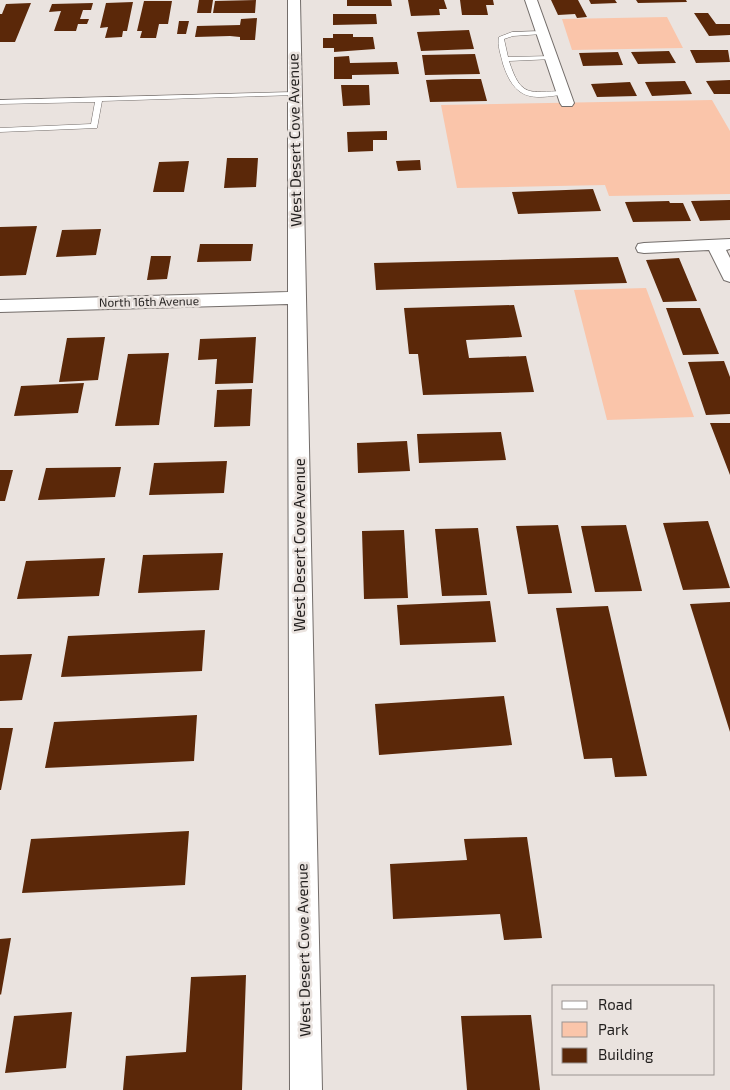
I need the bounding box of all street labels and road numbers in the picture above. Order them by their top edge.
street label: West Desert Cove Avenue [283,53,305,227]
street label: North 16th Avenue [99,293,199,309]
street label: West Desert Cove Avenue [290,458,308,632]
street label: West Desert Cove Avenue [292,863,314,1037]

